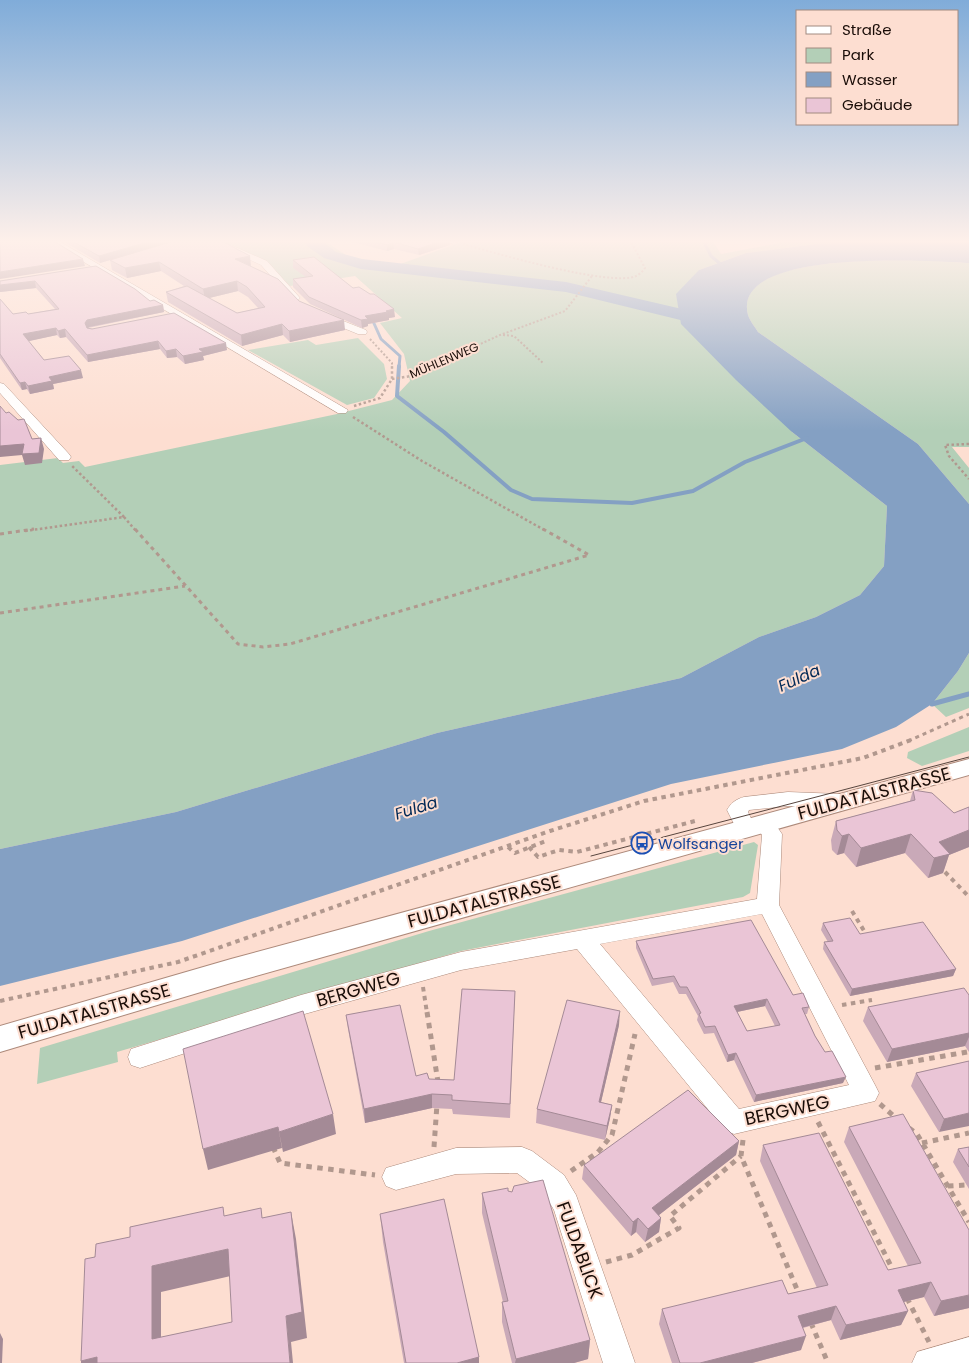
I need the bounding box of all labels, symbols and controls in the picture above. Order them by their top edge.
legend [796,10,959,125]
text: Straße [842,19,892,40]
text: Park [842,44,874,65]
text: Wasser [842,69,898,90]
text: Gebäude [842,94,912,115]
street label: MÜHLENWEG [407,338,481,382]
water label: Fulda [774,658,824,697]
street label: FULDATALSTRASSE [795,761,953,825]
water label: Fulda [392,791,441,825]
bus stop icon: Wolfsanger [630,831,654,855]
place label: Wolfsanger [658,833,744,854]
street label: FULDATALSTRASSE [405,869,563,933]
street label: BERGWEG [313,965,403,1013]
street label: FULDATALSTRASSE [15,977,173,1045]
street label: BERGWEG [742,1089,832,1131]
street label: FULDABLICK [551,1198,609,1302]

